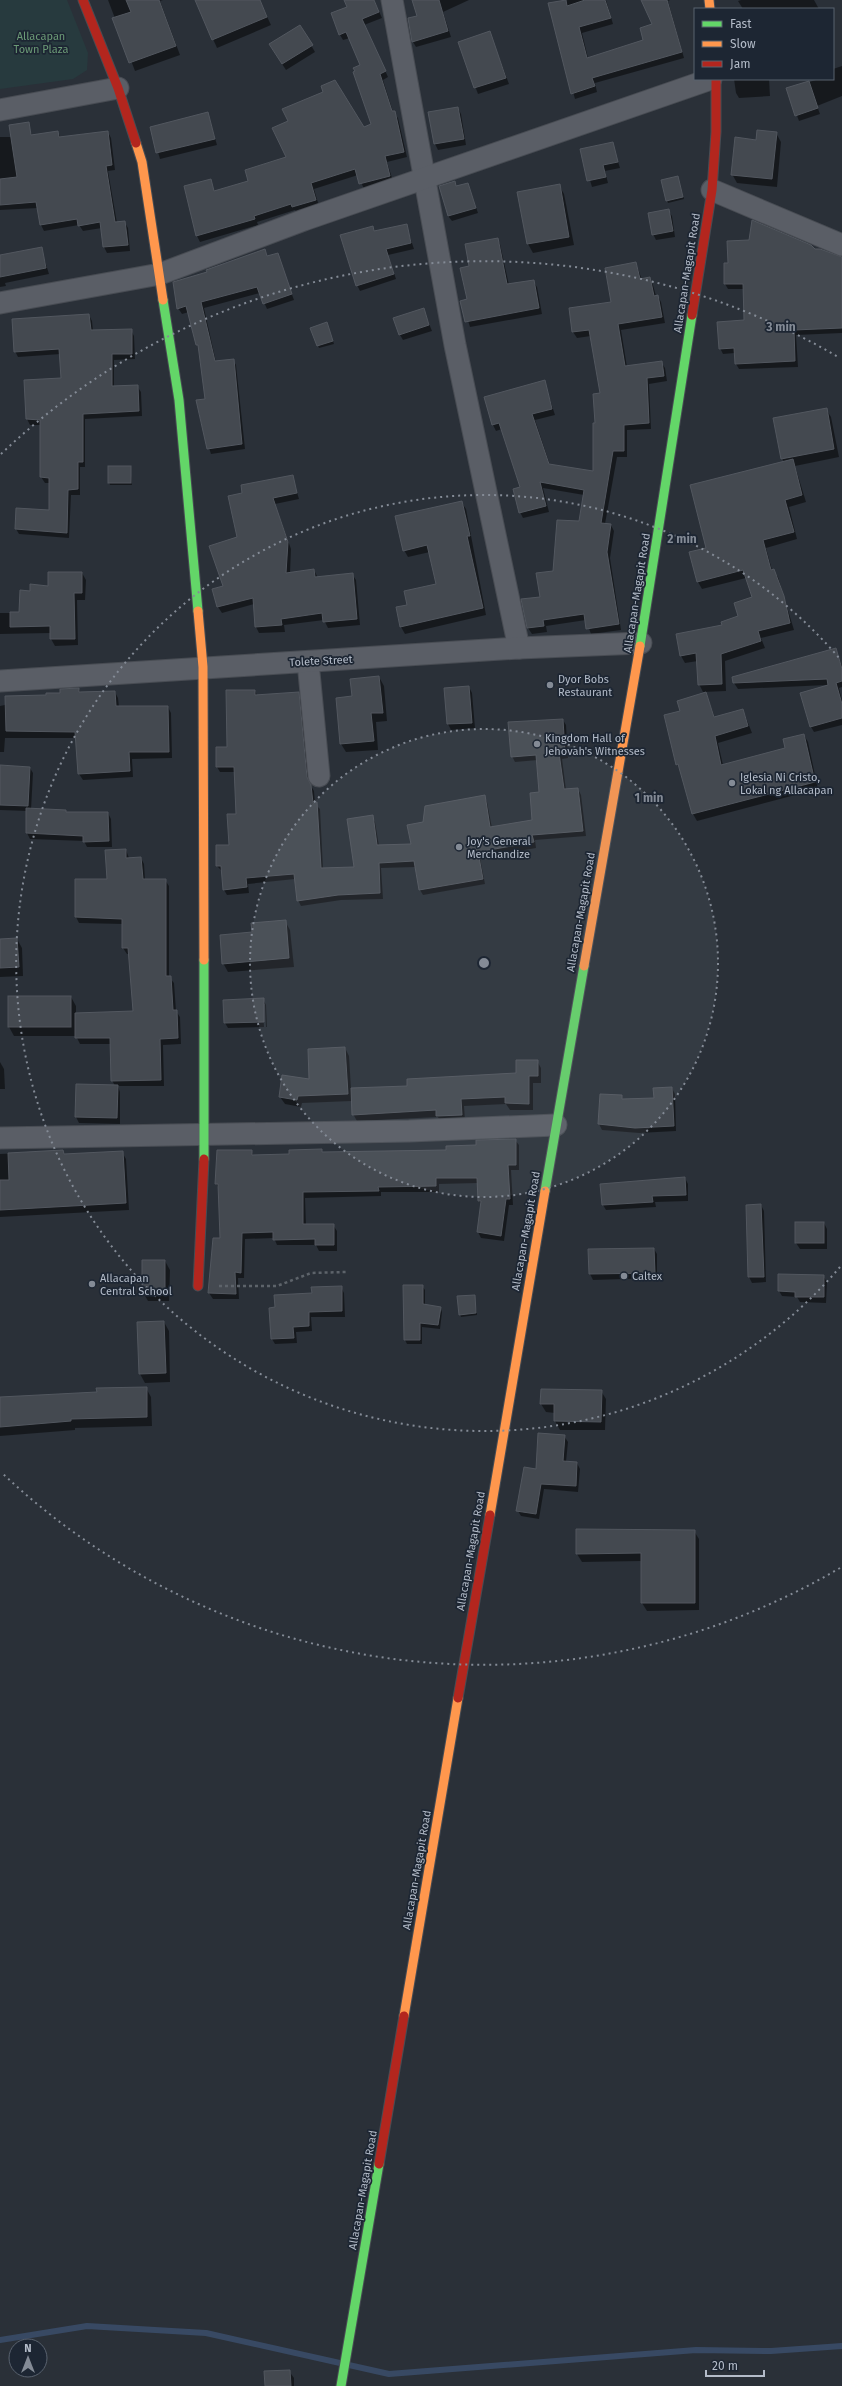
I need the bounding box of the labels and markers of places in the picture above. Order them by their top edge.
place label: Dyor Bobs Restaurant [558,673,612,699]
marker: Dyor Bobs Restaurant [545,680,555,690]
place label: Kingdom Hall of Jehovah's Witnesses [545,732,645,758]
marker: Kingdom Hall of Jehovah's Witnesses [532,739,542,749]
place label: Iglesia Ni Cristo, Lokal ng Allacapan [740,771,833,797]
marker: Iglesia Ni Cristo, Lokal ng Allacapan [727,778,737,788]
place label: Joy's General Merchandize [467,835,531,861]
marker: Joy's General Merchandize [454,842,464,852]
centre of rings [477,956,491,970]
place label: Caltex [632,1270,663,1283]
marker: Caltex [619,1271,629,1281]
place label: Allacapan Central School [100,1272,172,1298]
marker: Allacapan Central School [87,1279,97,1289]

